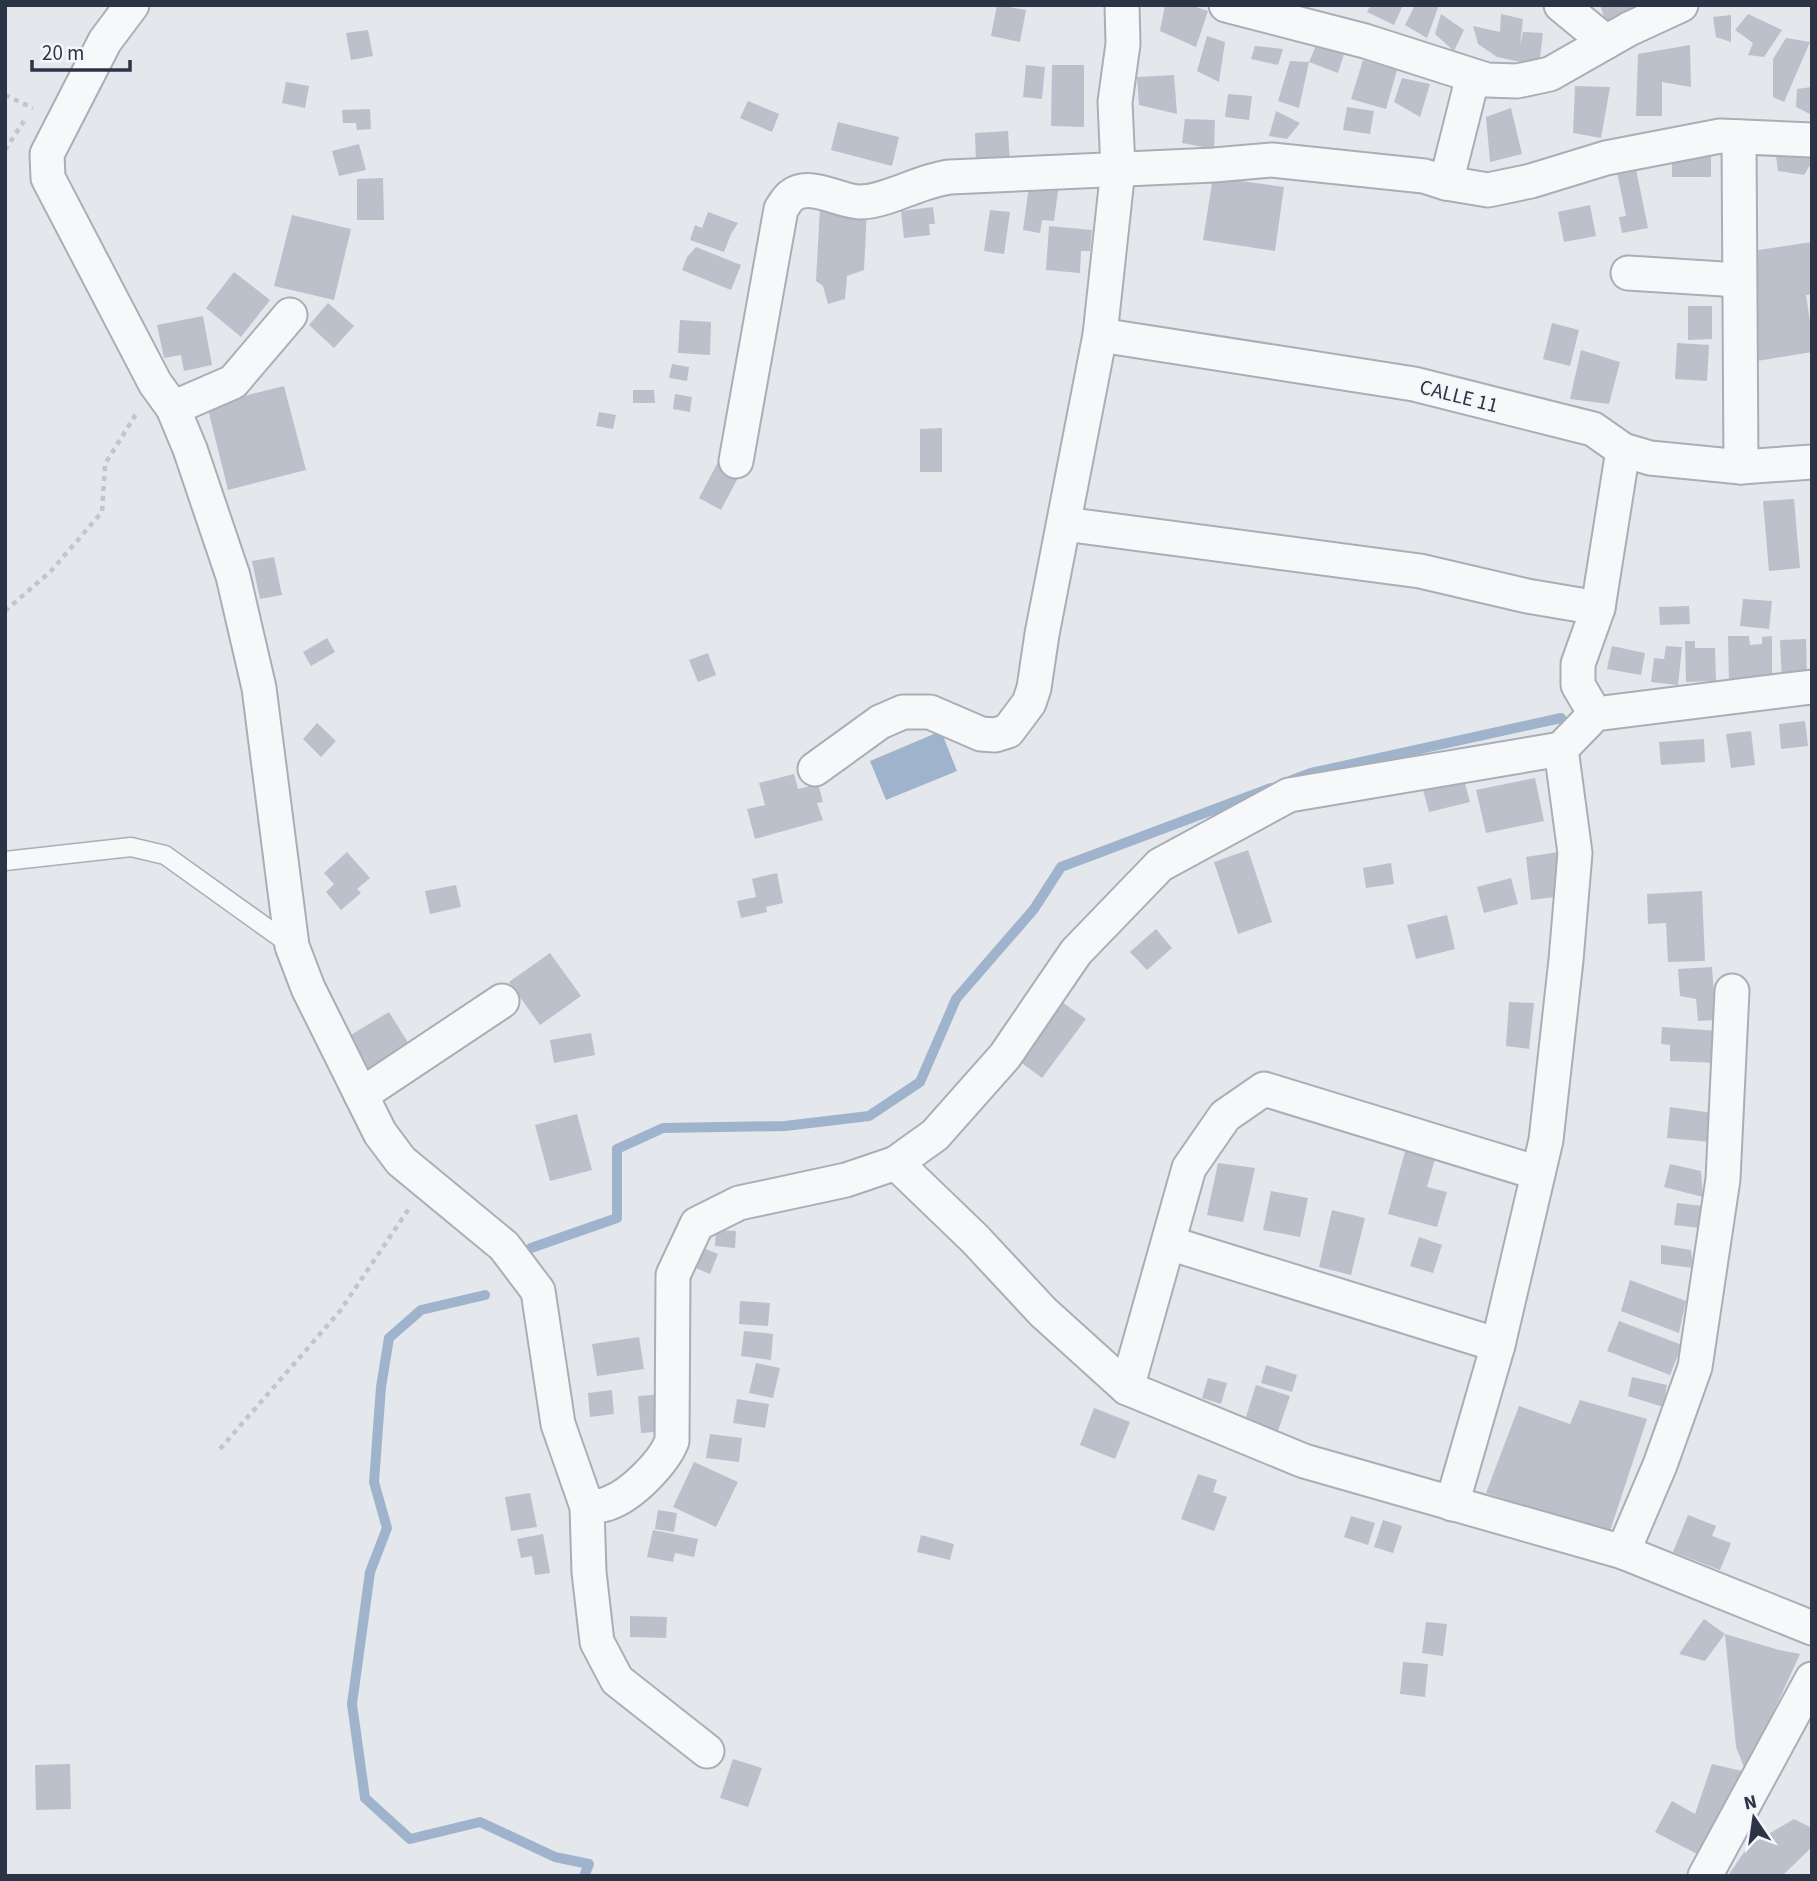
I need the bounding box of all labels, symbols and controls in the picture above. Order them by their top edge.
scale bar [32,28,130,72]
text: 20 m [42,38,84,68]
street label: CALLE 11 [1417,372,1501,420]
north arrow [1719,1783,1789,1853]
text: N [1741,1788,1760,1817]

